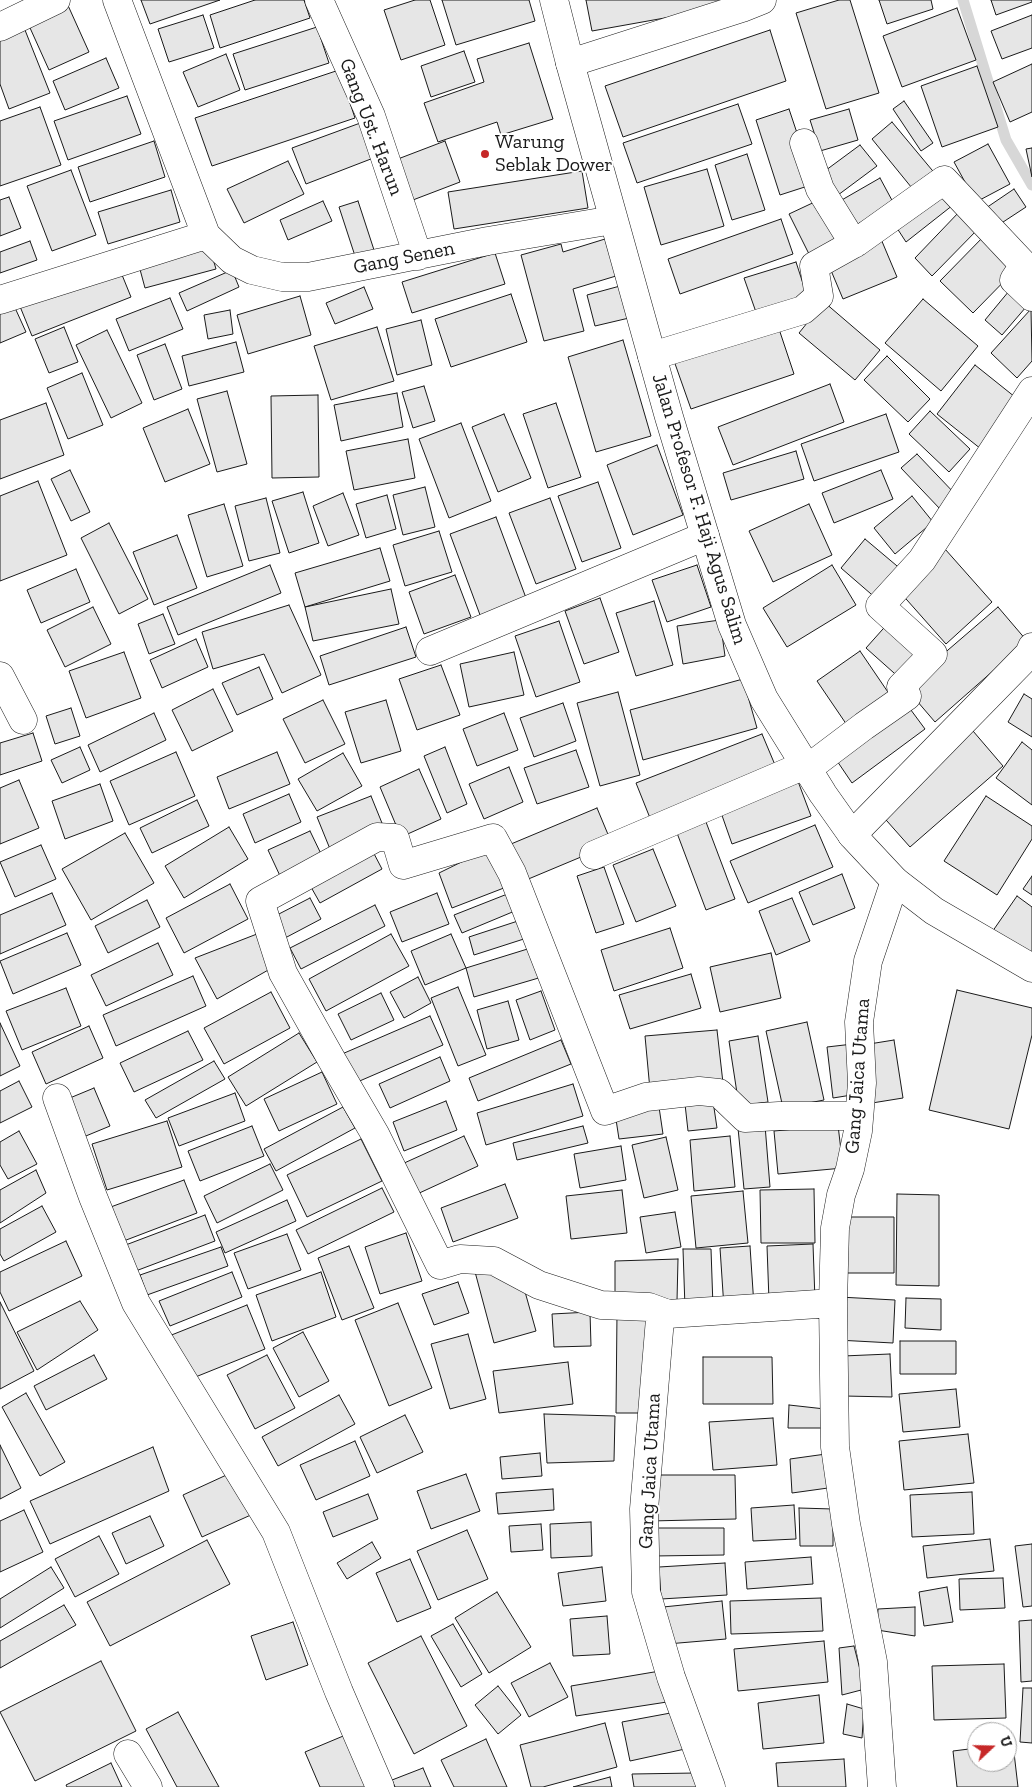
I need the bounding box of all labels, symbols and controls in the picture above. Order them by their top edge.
street label: Gang Ust. Harun [334,55,408,199]
place label: Warung Seblak Dower [495,130,613,177]
marker: Warung Seblak Dower [479,148,491,160]
street label: Gang Senen [351,236,457,280]
street label: Jalan Profesor F. Haji Agus Salim [646,371,752,647]
street label: Gang Jaica Utama [841,997,875,1155]
street label: Gang Jaica Utama [634,1393,666,1549]
north arrow [967,1722,1017,1772]
text: U [996,1734,1015,1750]

